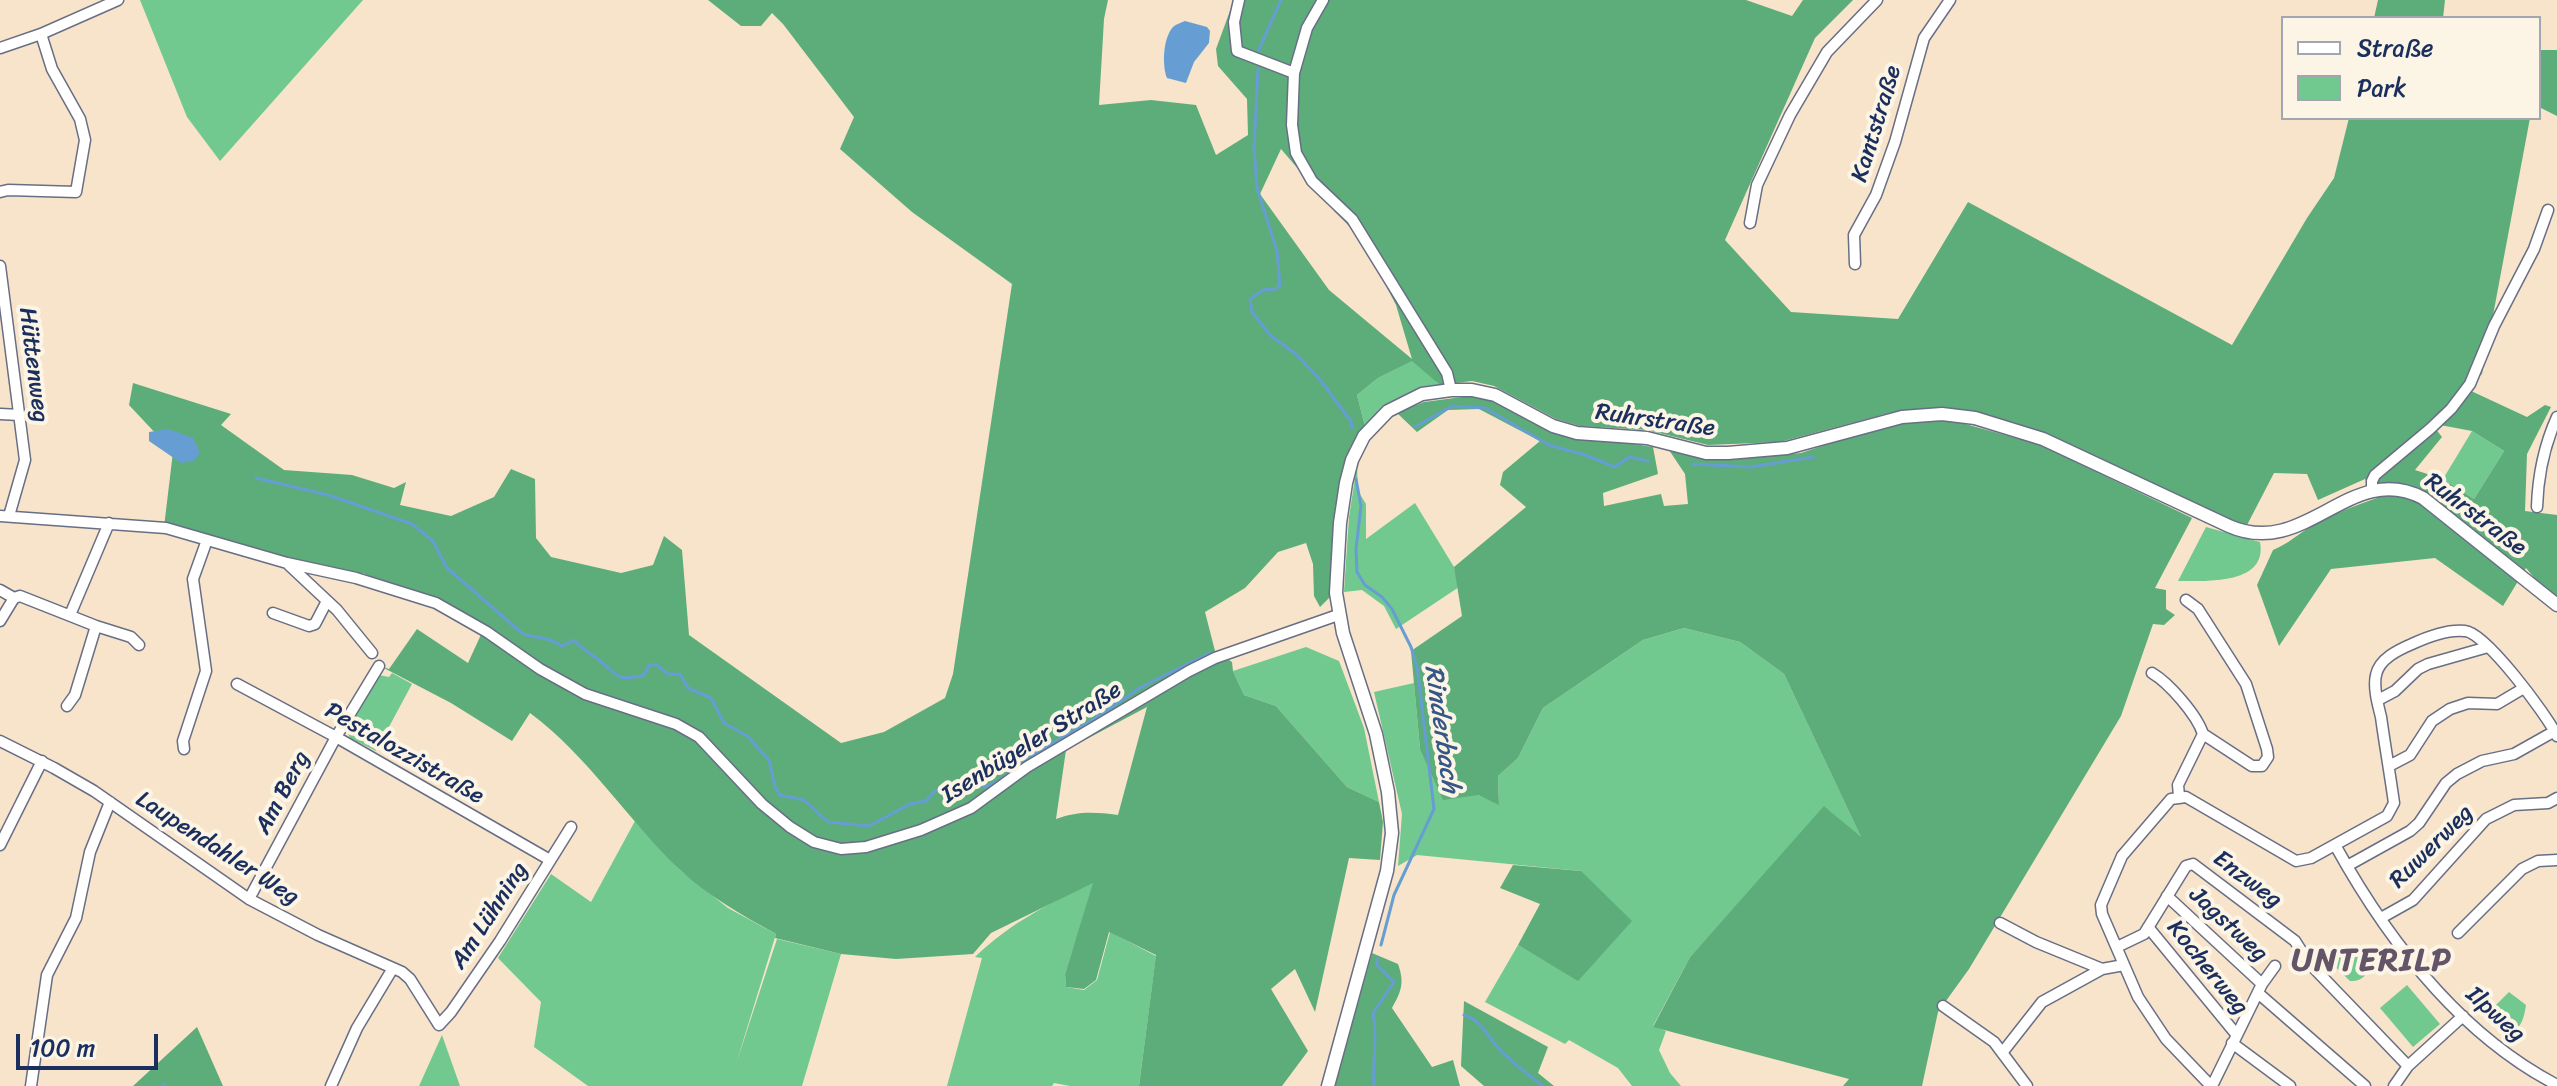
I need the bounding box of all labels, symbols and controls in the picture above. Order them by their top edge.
legend [2281,16,2541,120]
text: Straße [2357,27,2433,69]
street label: Kantstraße [1846,62,1908,186]
text: Park [2357,67,2406,109]
street label: Hüttenweg [12,306,54,424]
street label: Ruhrstraße [1593,398,1717,444]
street label: Ruhrstraße [2418,467,2532,563]
water label: Rinderbach [1417,663,1465,795]
street label: Isenbügeler Straße [937,676,1127,810]
street label: Pestalozzistraße [319,697,489,811]
street label: Am Berg [249,747,317,839]
street label: Laupendahler Weg [130,786,304,912]
street label: Ruwerweg [2384,799,2480,895]
street label: Enzweg [2207,845,2287,915]
street label: Am Lühning [445,857,535,975]
street label: Jagstweg [2183,881,2273,969]
street label: Kocherweg [2160,915,2254,1021]
district label: UNTERILP [2294,943,2450,981]
street label: Ilpweg [2459,981,2531,1049]
scale bar [20,1018,162,1068]
text: 100 m [30,1027,95,1069]

